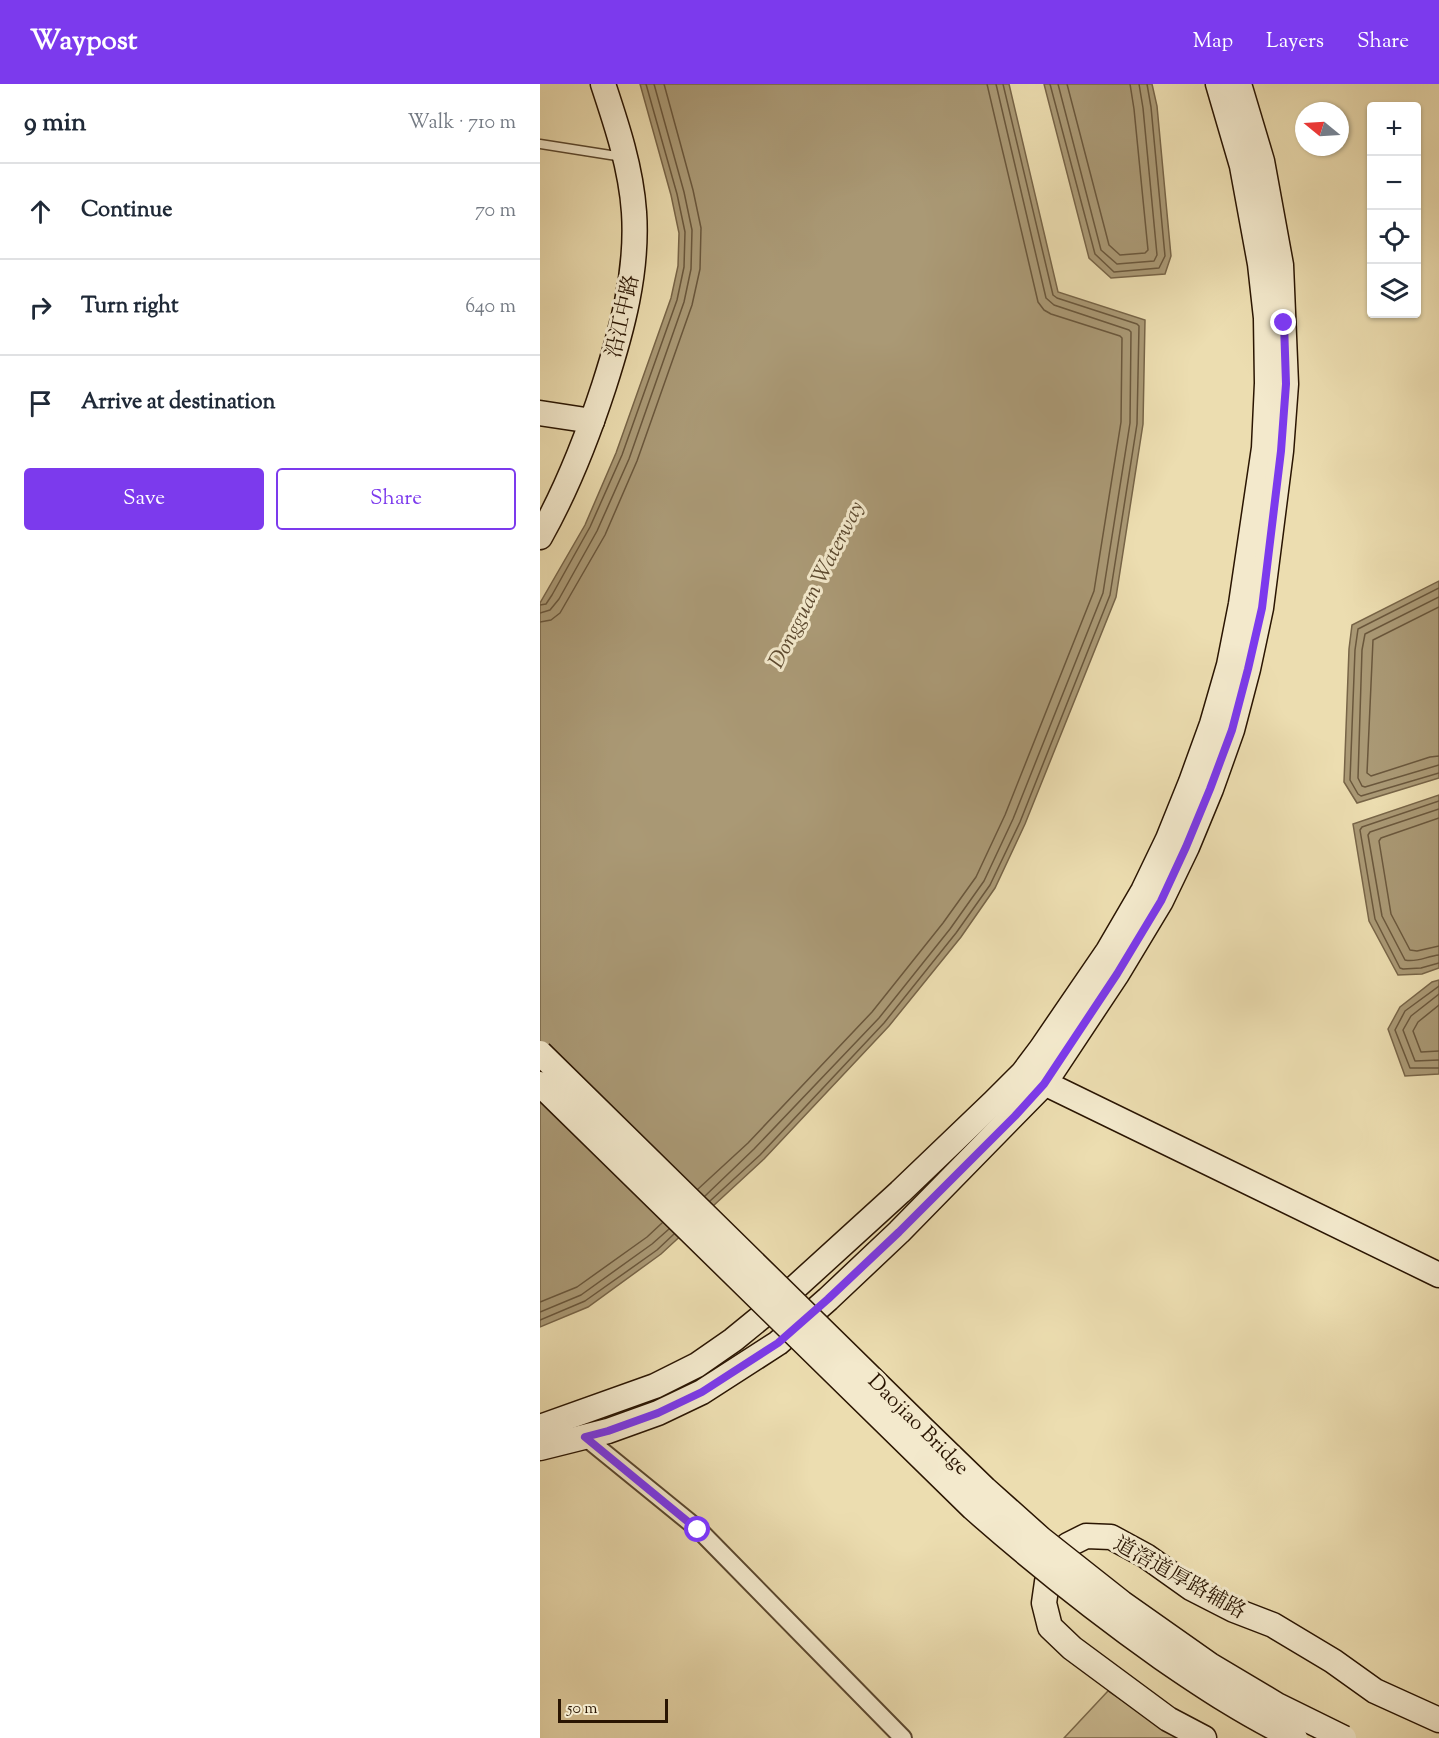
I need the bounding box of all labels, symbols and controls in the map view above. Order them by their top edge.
text: Waypost [30,22,137,62]
text: Map [1193,27,1233,57]
text: Layers [1266,27,1324,57]
text: Share [1357,27,1409,57]
north arrow [1295,102,1349,156]
map controls [1367,102,1421,318]
button: + [1367,102,1421,156]
text: 9 min [24,105,86,142]
text: Walk · 710 m [408,109,516,138]
button: − [1367,156,1421,210]
icon: ahead [24,195,57,228]
text: Continue [81,195,172,227]
text: 70 m [475,197,516,226]
button: locate [1367,210,1421,264]
button: layers [1367,264,1421,318]
street label: 沿江中路 [600,272,648,361]
icon: right [24,291,57,324]
text: Turn right [81,291,178,323]
text: 640 m [465,293,516,322]
route end [1270,309,1296,335]
icon: arrive [24,387,57,420]
text: Arrive at destination [81,387,276,419]
button: Save [24,468,264,530]
button: Share [276,468,516,530]
water label: Dongguan Waterway [762,496,874,675]
street label: Daojiao Bridge [860,1368,975,1483]
route start [684,1516,710,1542]
street label: 道滘道厚路辅路 [1107,1530,1251,1628]
scale bar [558,1696,668,1724]
text: 50 m [567,1698,598,1721]

